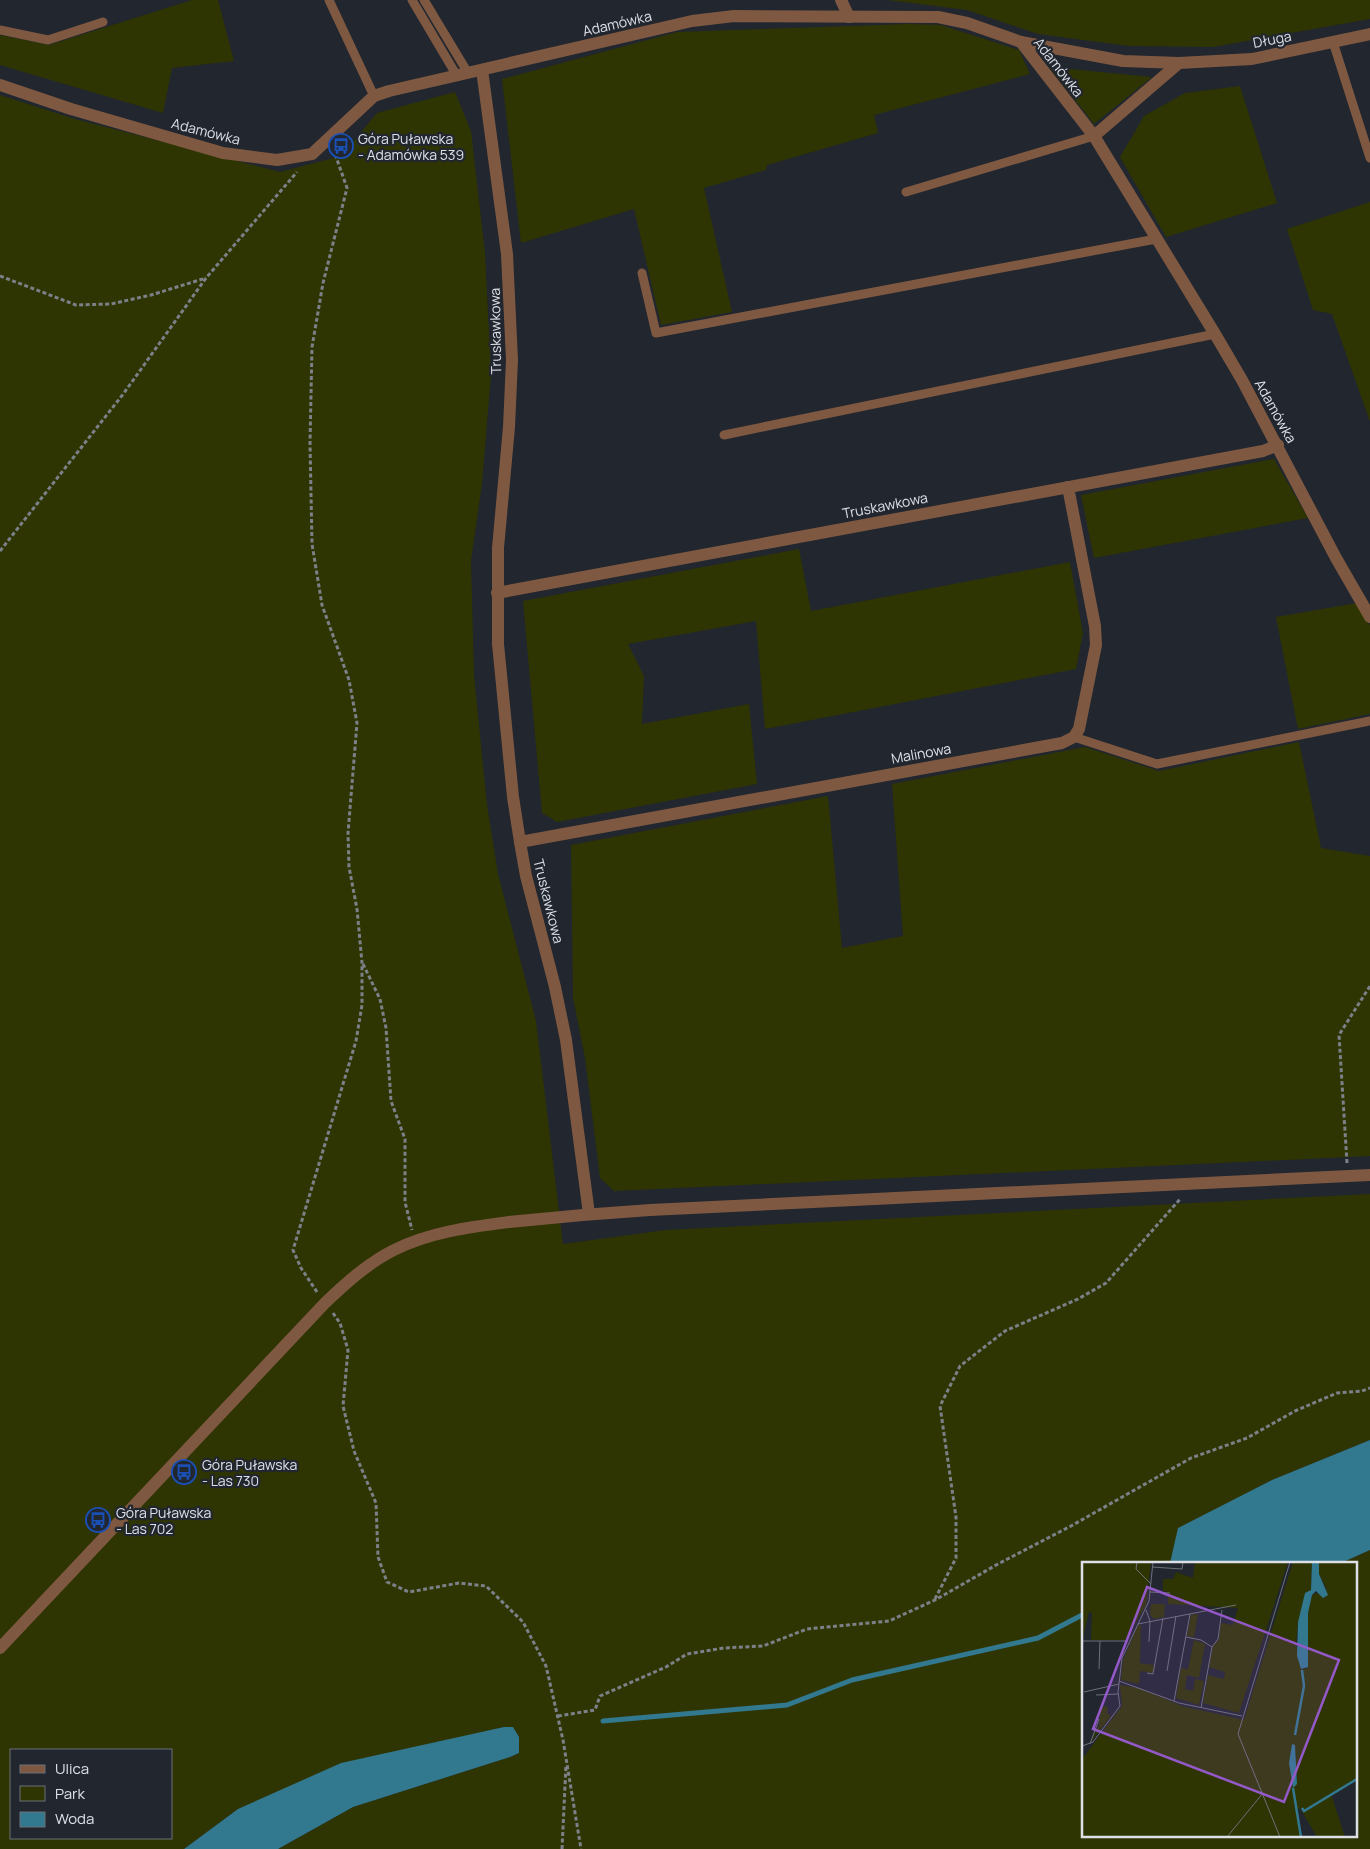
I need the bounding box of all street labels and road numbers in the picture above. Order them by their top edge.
street label: Adamówka [581,6,653,40]
street label: Długa [1251,26,1293,52]
street label: Adamówka [1030,33,1088,101]
street label: Adamówka [170,113,242,149]
street label: Truskawkowa [485,288,505,374]
street label: Adamówka [1251,376,1301,446]
street label: Truskawkowa [841,487,929,523]
street label: Malinowa [890,738,952,768]
street label: Truskawkowa [529,857,569,945]

